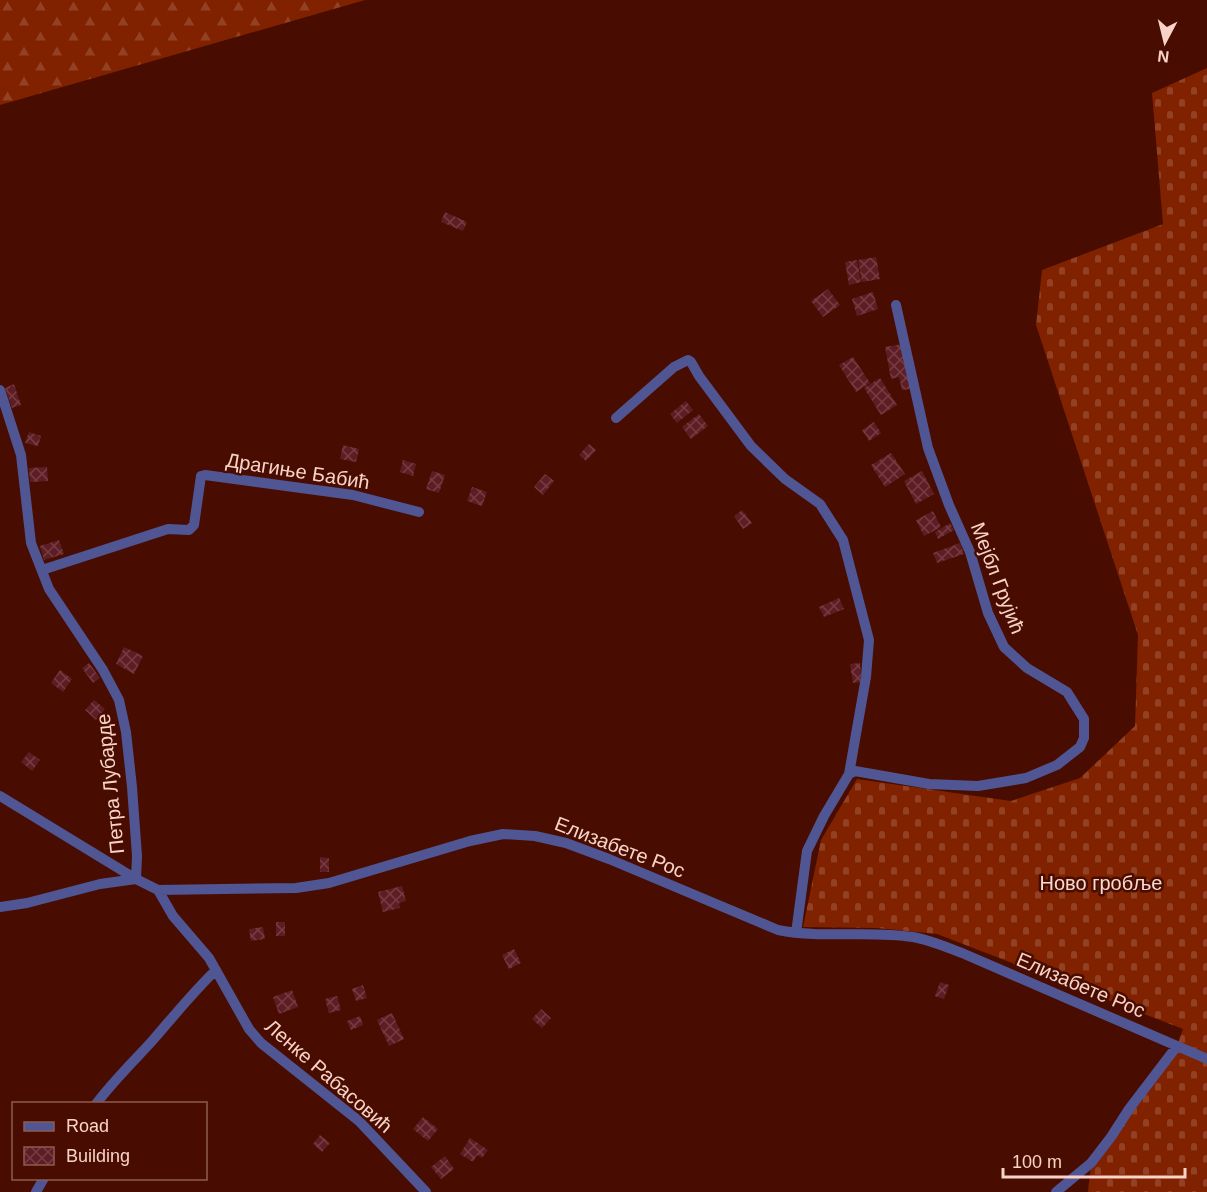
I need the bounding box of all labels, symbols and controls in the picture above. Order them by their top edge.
north arrow [1135,12,1195,72]
text: N [1156,47,1170,66]
street label: Драгиње Бабић [225,449,371,493]
street label: Мејбл Грујић [967,519,1029,637]
street label: Петра Лубарде [92,713,128,855]
street label: Елизабете Рос [552,812,688,882]
park label: Ново гробље [1040,872,1162,894]
street label: Елизабете Рос [1013,948,1149,1022]
street label: Ленке Рабасовић [261,1015,397,1137]
legend [12,1102,207,1180]
text: Road [66,1116,109,1136]
scale bar [1003,1141,1184,1179]
text: Building [66,1146,130,1166]
text: 100 m [1012,1152,1062,1172]

